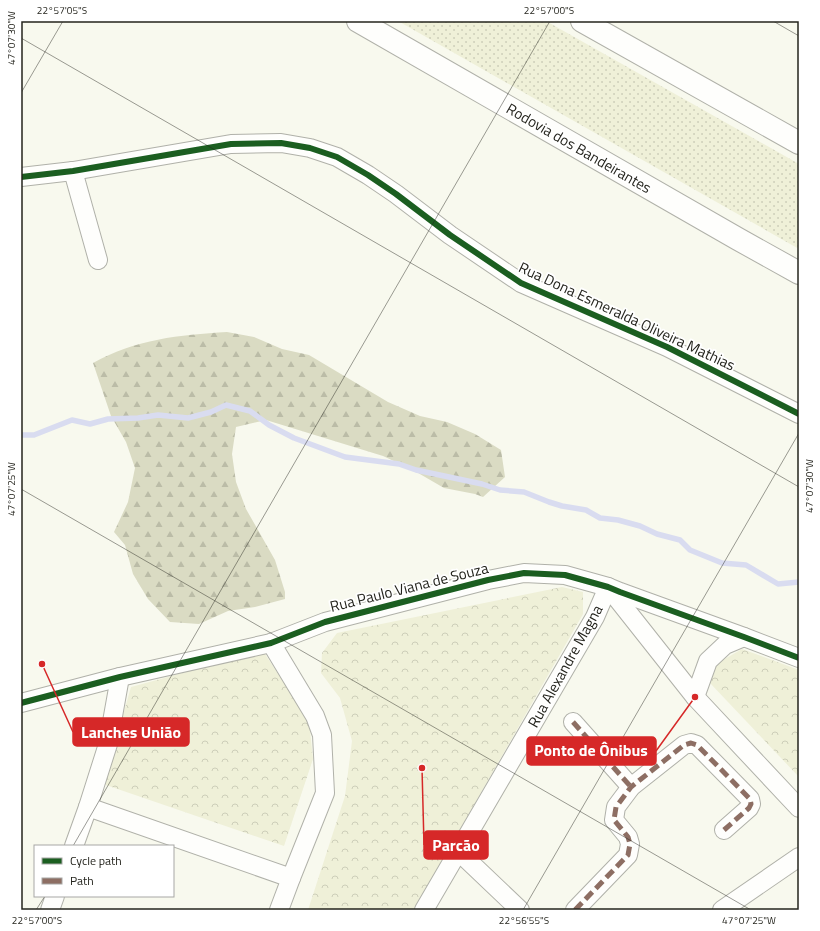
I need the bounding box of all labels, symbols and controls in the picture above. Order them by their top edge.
text: 22°57'05"S [37,3,87,18]
text: 22°57'00"S [524,3,574,18]
text: 47°07'30"W [4,11,19,65]
street label: Rodovia dos Bandeirantes [502,97,656,199]
street label: Rua Dona Esmeralda Oliveira Mathias [515,256,739,376]
text: 47°07'30"W [802,459,817,513]
text: 47°07'25"W [4,462,19,516]
street label: Rua Paulo Viana de Souza [327,556,491,618]
street label: Rua Alexandre Magna [522,600,609,732]
callout: Lanches União [73,718,189,746]
text: Lanches União [81,720,181,744]
callout: Ponto de Ônibus [527,737,656,765]
text: Ponto de Ônibus [534,738,648,762]
callout: Parcão [424,831,488,859]
text: Parcão [432,833,480,857]
legend [34,845,174,897]
text: Cycle path [70,851,122,870]
text: Path [70,871,94,890]
text: 22°57'00"S [12,913,62,928]
text: 22°56'55"S [499,913,549,928]
text: 47°07'25"W [722,913,776,928]

